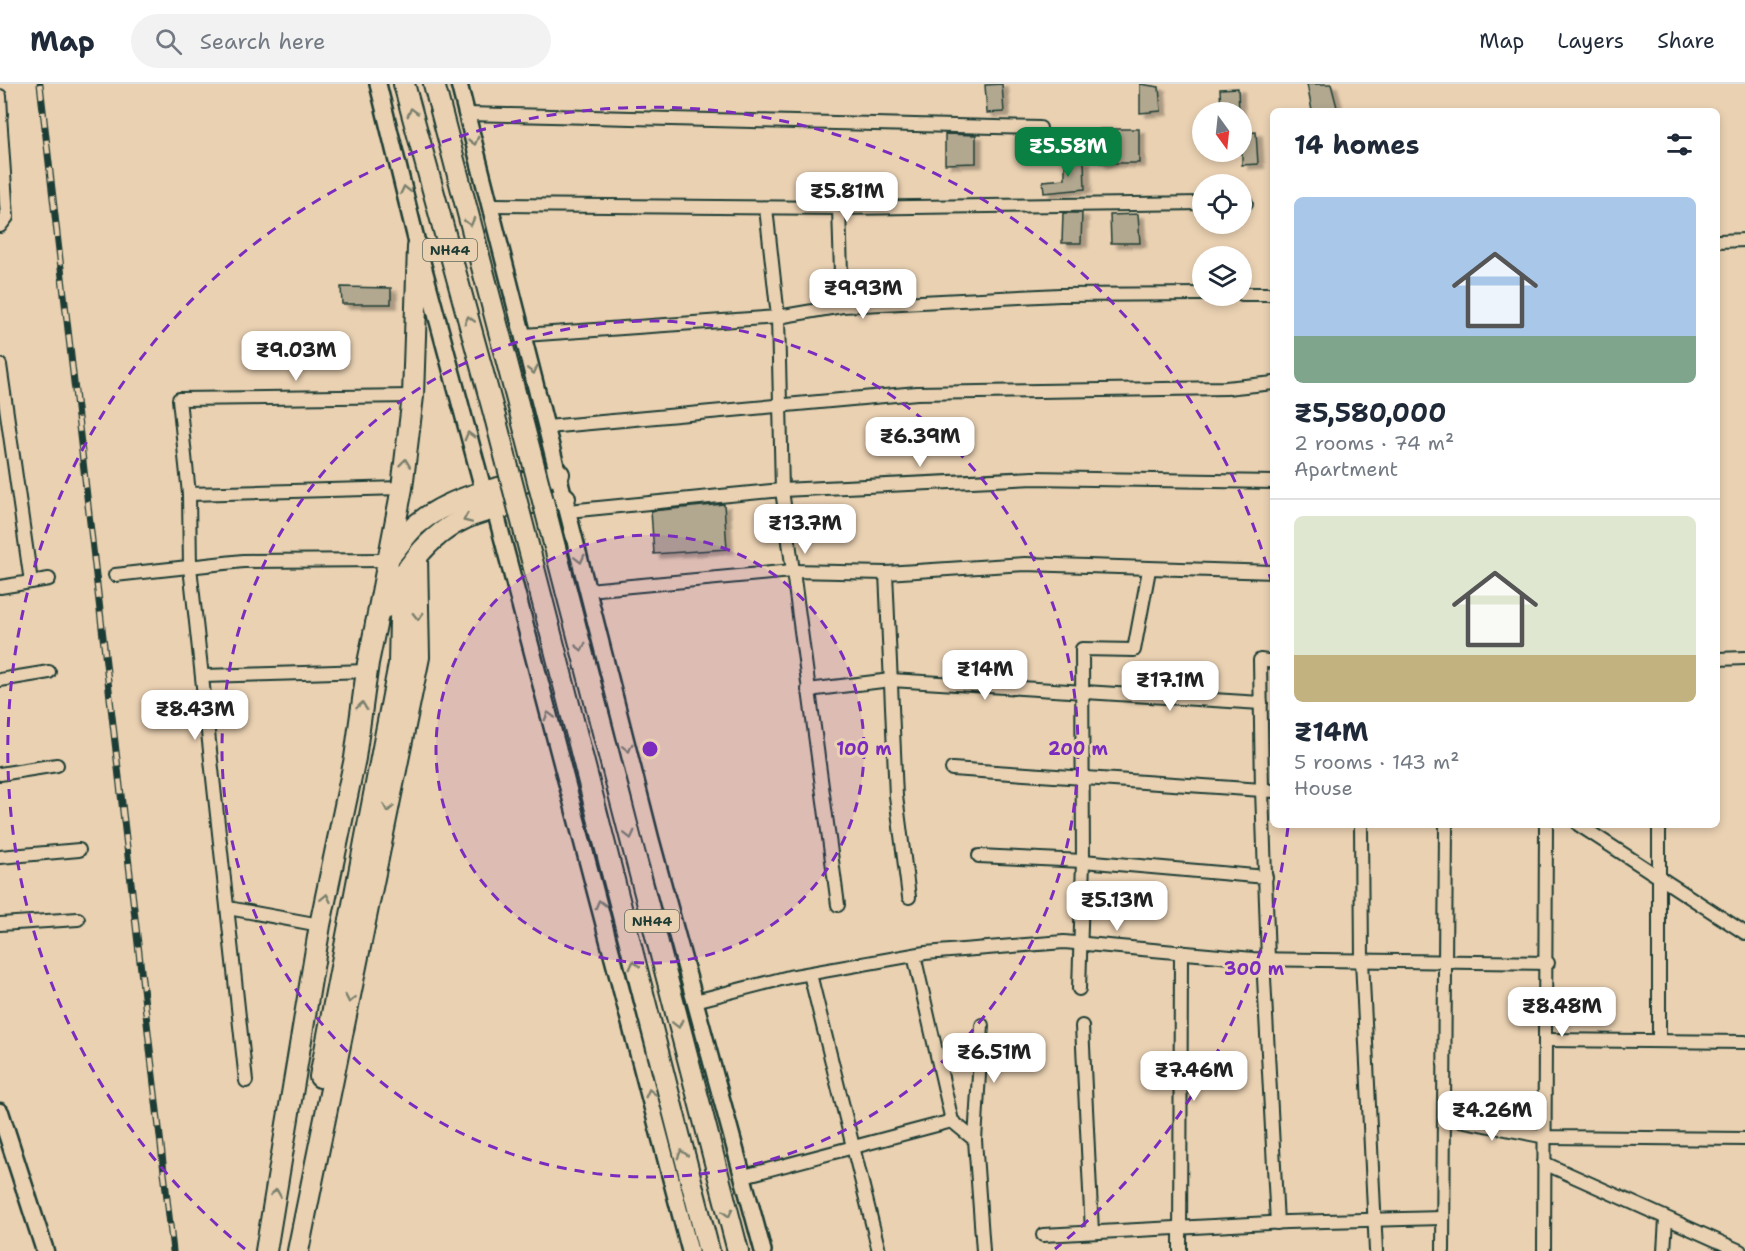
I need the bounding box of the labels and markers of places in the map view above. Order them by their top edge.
pin: ₹5.58M [1019,127,1117,178]
pin: ₹5.81M [798,172,896,223]
pin: ₹9.93M [814,269,912,320]
pin: ₹9.03M [247,331,345,382]
pin: ₹6.39M [871,417,969,468]
pin: ₹13.7M [756,504,854,555]
pin: ₹14M [949,650,1021,701]
pin: ₹17.1M [1121,661,1219,712]
pin: ₹8.43M [146,690,244,741]
centre of rings [640,739,660,759]
pin: ₹5.13M [1068,881,1166,932]
pin: ₹8.48M [1513,987,1611,1038]
pin: ₹6.51M [945,1033,1043,1084]
pin: ₹7.46M [1145,1051,1243,1102]
pin: ₹4.26M [1443,1091,1541,1142]

